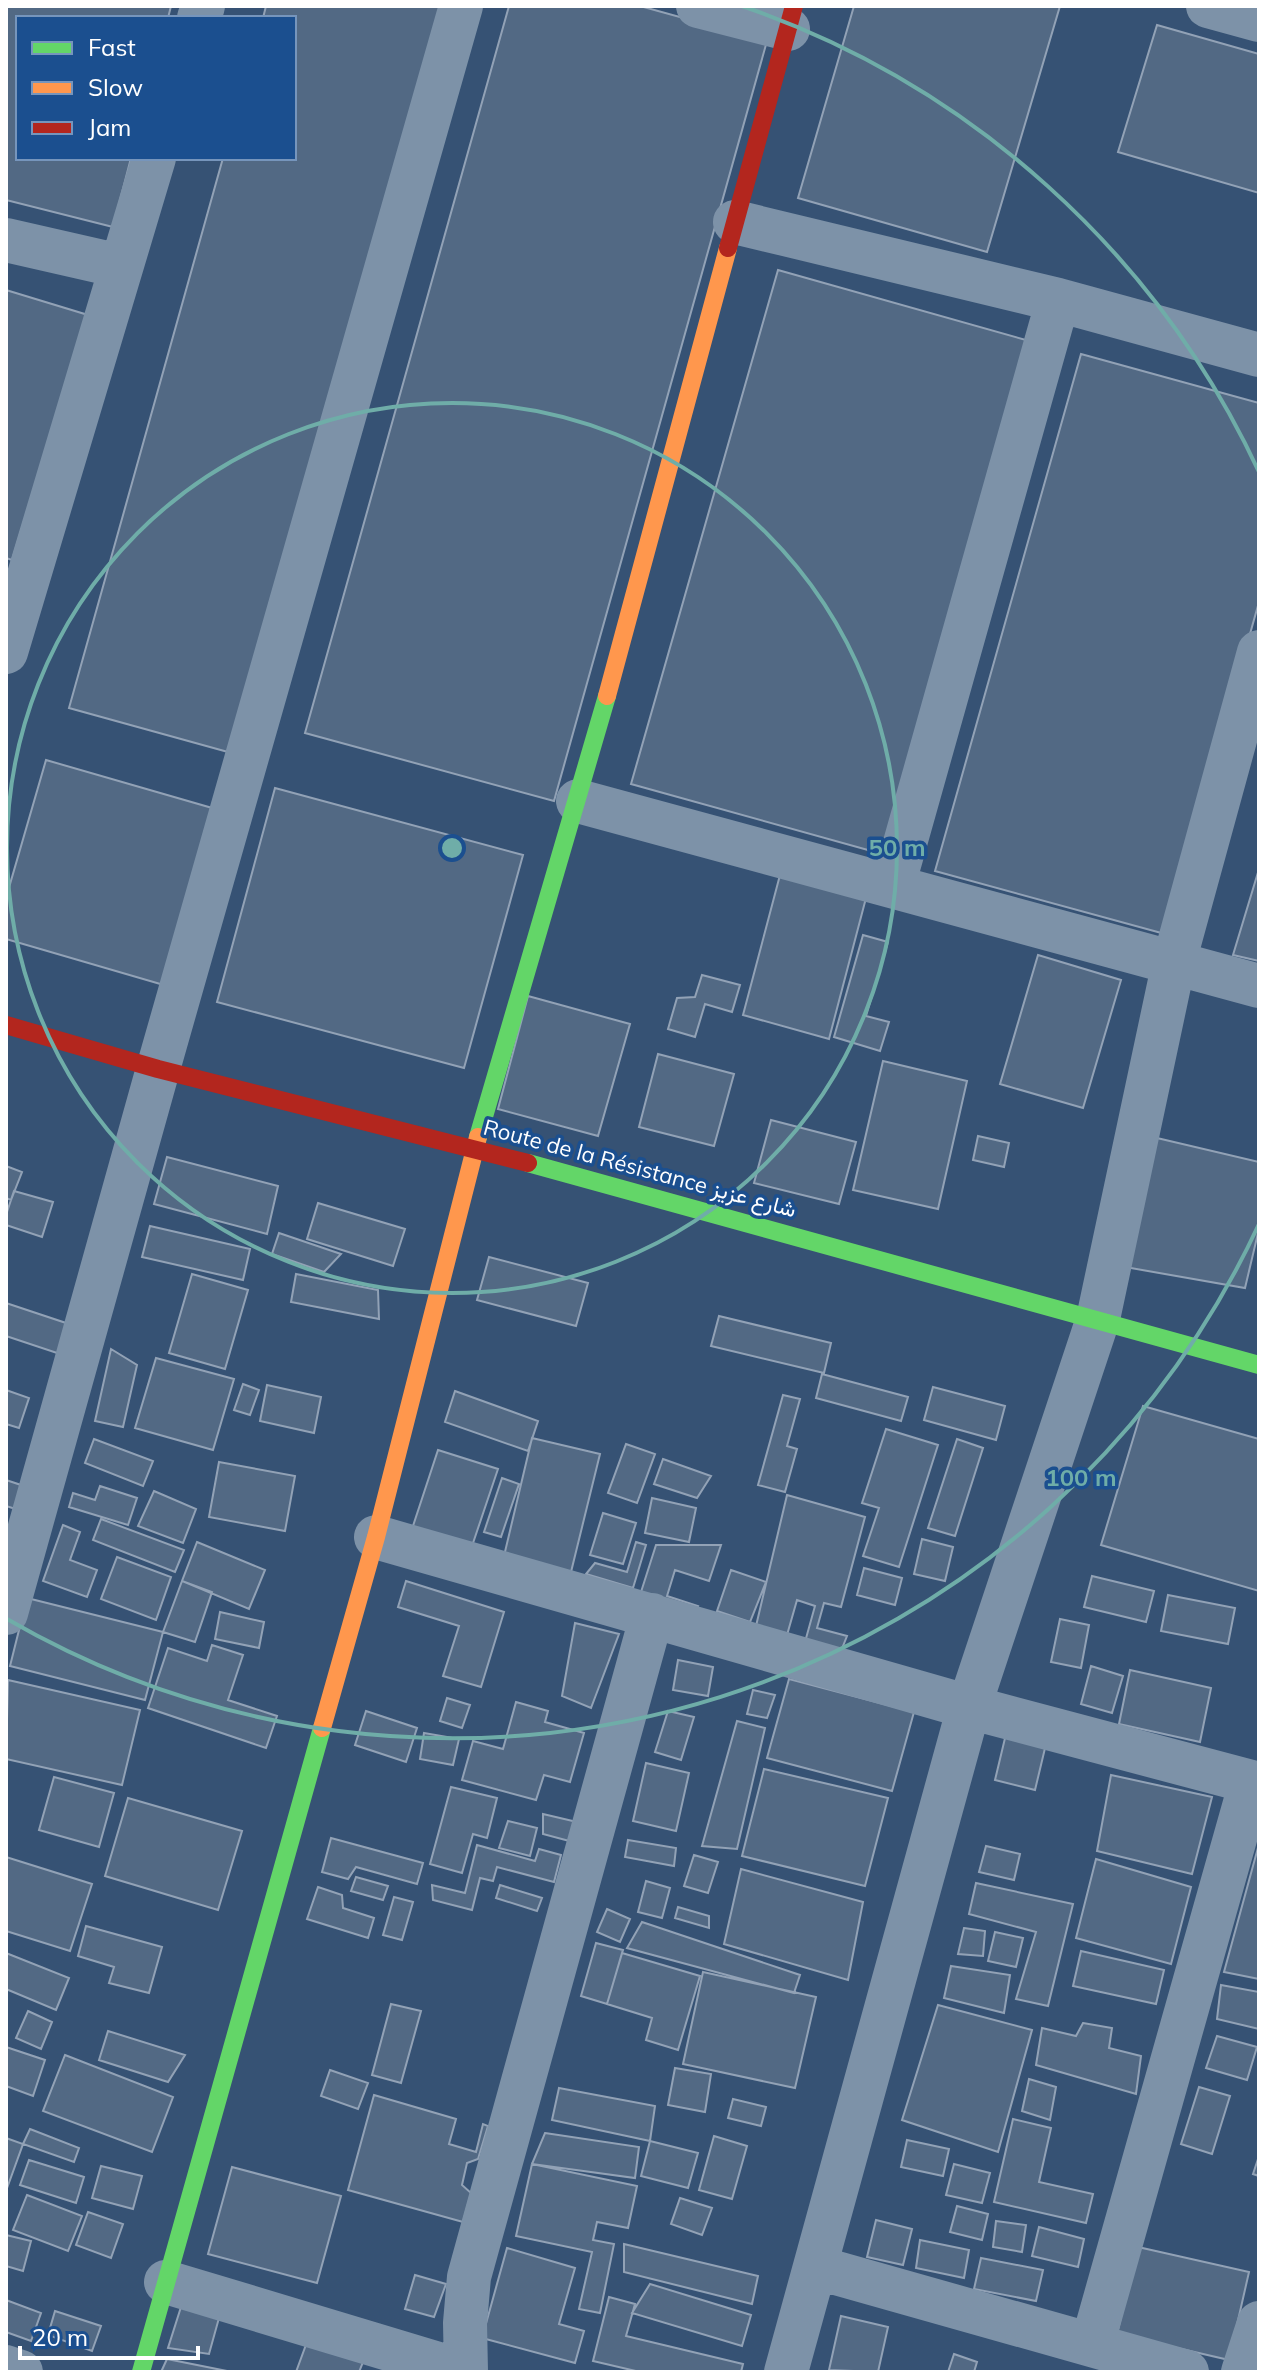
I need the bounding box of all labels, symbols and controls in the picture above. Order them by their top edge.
legend [16,16,296,160]
text: Fast [88,32,136,62]
text: Slow [88,72,143,102]
text: Jam [88,112,131,142]
text: 50 m [869,832,925,862]
centre of rings [438,834,466,862]
street label: Route de la Résistance شارع عزيز [480,1113,799,1224]
text: 100 m [1045,1462,1117,1492]
scale bar [20,2310,198,2360]
text: 20 m [32,2322,88,2352]

